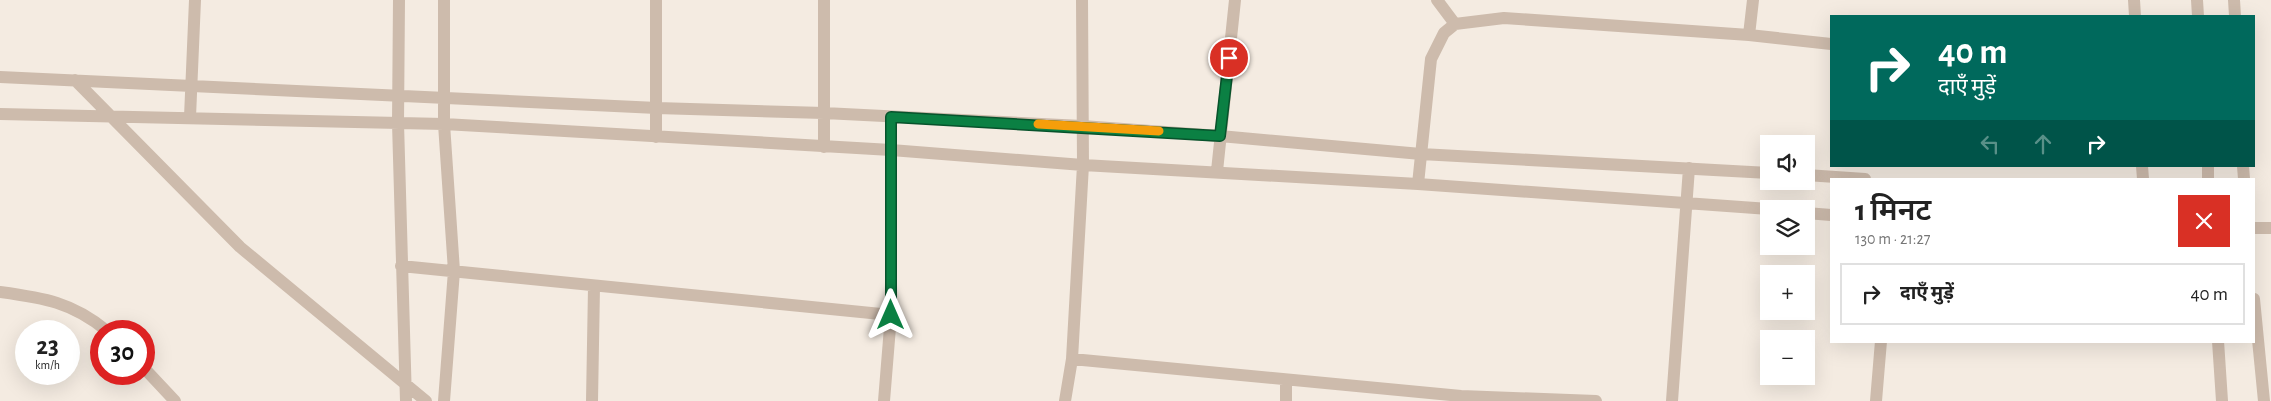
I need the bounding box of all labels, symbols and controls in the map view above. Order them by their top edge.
icon: right [1855,35,1920,100]
text: 40 m [1938,35,2007,70]
pin [1208,37,1250,79]
icon: arrive [1215,44,1243,72]
text: दाएँ मुड़ें [1938,76,1996,98]
icon: left [1976,130,2004,158]
icon: ahead [2029,130,2057,158]
icon: right [2082,130,2110,158]
map controls [1760,135,1815,385]
button: sound [1760,135,1815,190]
button: close [2178,195,2230,247]
text: 1 मिनट [1855,196,1931,226]
button: layers [1760,200,1815,255]
text: 130 m · 21:27 [1855,231,1930,247]
button: + [1760,265,1815,320]
icon: right [1857,280,1885,308]
text: दाएँ मुड़ें [1900,284,1954,303]
text: 40 m [2190,285,2228,304]
position arrow [864,288,916,340]
speed limit sign: 30 [90,320,155,385]
button: − [1760,330,1815,385]
text: 23 [36,334,59,359]
text: km/h [35,359,60,371]

